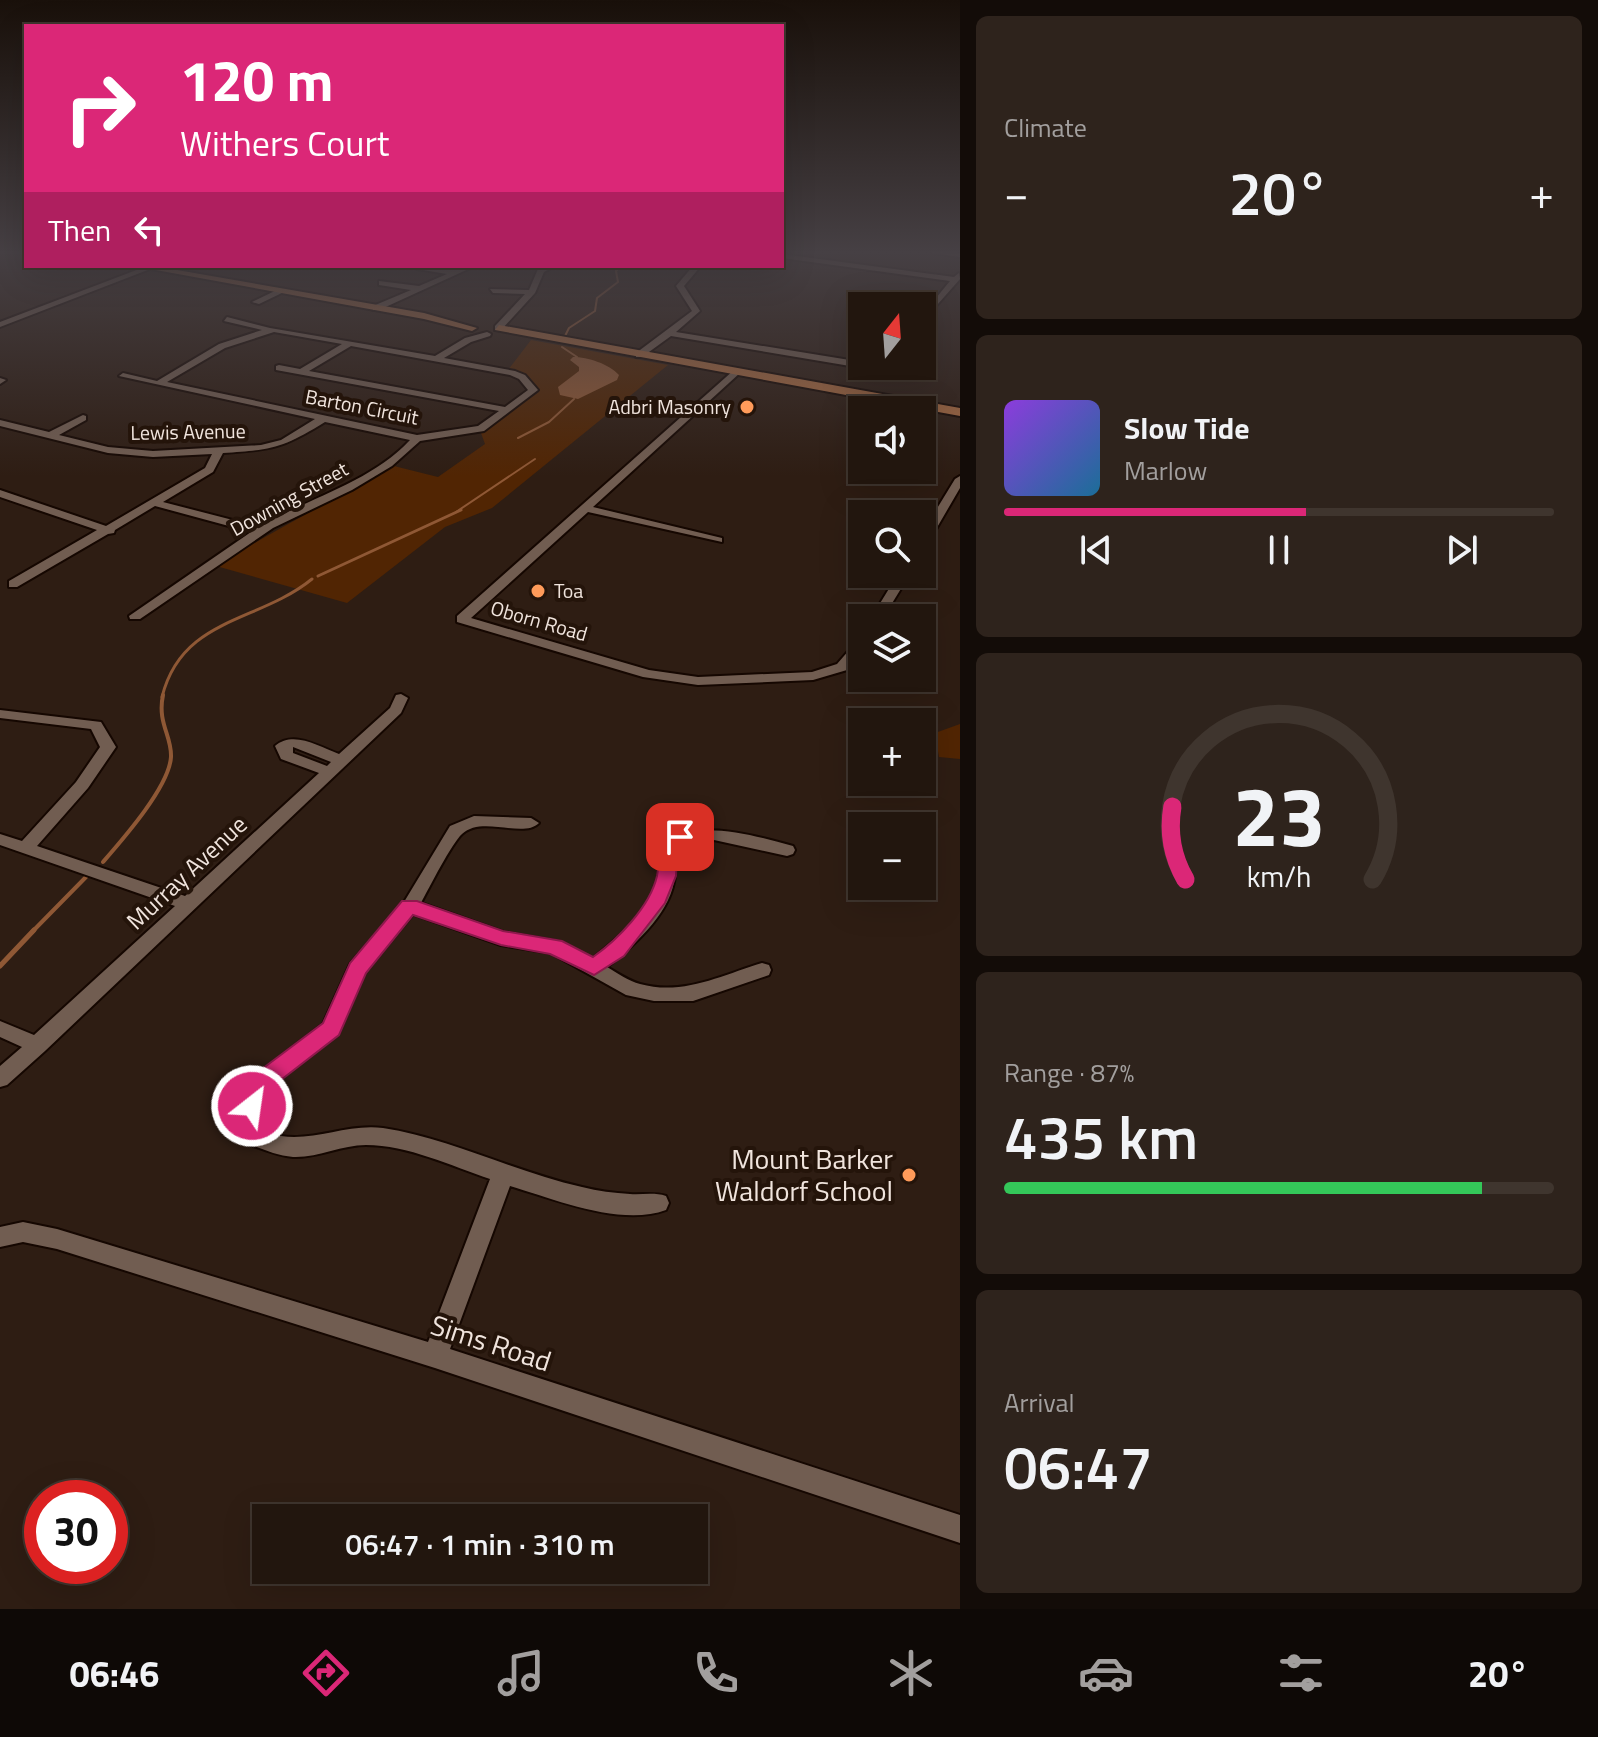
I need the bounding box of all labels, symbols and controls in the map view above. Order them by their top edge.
text: 120 m [180,38,333,123]
icon: right [48,56,152,160]
text: Climate [1004,108,1087,147]
text: Withers Court [180,115,389,170]
text: 20° [1229,147,1329,238]
text: − [1004,159,1029,226]
text: + [1529,159,1554,226]
text: Then [48,207,111,253]
icon: left [127,208,171,252]
north arrow [848,292,936,380]
map controls [848,292,936,900]
street label: Barton Circuit [303,380,421,433]
place label: Adbri Masonry [608,391,731,422]
button: sound [848,396,936,484]
marker: Adbri Masonry [738,398,756,416]
text: Slow Tide [1124,405,1249,451]
street label: Lewis Avenue [130,415,246,448]
text: Marlow [1124,451,1207,490]
street label: Downing Street [224,453,353,544]
button: search [848,500,936,588]
icon: previous [1074,528,1118,572]
icon: pause [1257,528,1301,572]
icon: next [1440,528,1484,572]
place label: Toa [554,575,583,606]
marker: Toa [529,582,547,600]
street label: Oborn Road [487,592,591,649]
button: layers [848,604,936,692]
button: + [848,708,936,796]
text: 23 [1232,752,1326,878]
pin [646,803,714,871]
street label: Murray Avenue [118,807,255,938]
button: − [848,812,936,900]
icon: arrive [658,815,702,859]
text: km/h [1247,856,1311,899]
text: Range · 87% [1004,1053,1134,1092]
position arrow [210,1064,294,1148]
text: 435 km [1004,1091,1198,1182]
place label: Mount Barker Waldorf School [715,1137,893,1212]
marker: Mount Barker Waldorf School [900,1166,918,1184]
street label: Sims Road [425,1303,557,1382]
text: Arrival [1004,1383,1075,1422]
text: 06:47 [1004,1421,1153,1512]
speed limit sign: 30 [24,1480,128,1584]
text: 06:47 · 1 min · 310 m [345,1521,615,1567]
icon: directions [298,1645,354,1701]
icon: music [493,1645,549,1701]
icon: phone [688,1645,744,1701]
icon: climate [883,1645,939,1701]
icon: car [1078,1645,1134,1701]
icon: filters [1273,1645,1329,1701]
text: 06:46 [69,1646,159,1701]
text: 20° [1468,1646,1528,1701]

